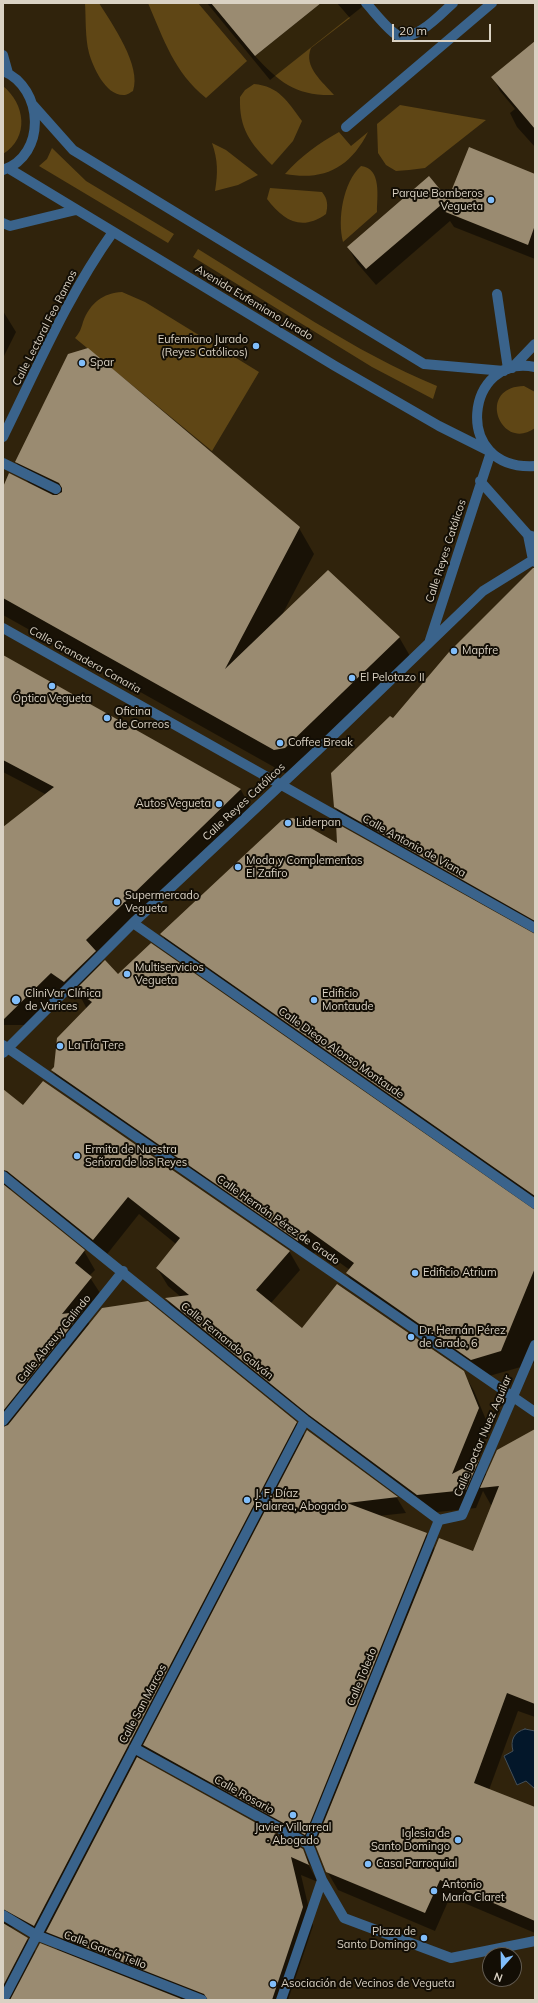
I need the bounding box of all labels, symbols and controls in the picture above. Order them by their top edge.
scale bar [394,16,493,42]
text: 20 m [399,23,427,38]
place label: Parque Bomberos Vegueta [392,187,483,213]
marker: Parque Bomberos Vegueta [486,195,496,205]
street label: Avenida Eufemiano Jurado [193,263,315,343]
street label: Calle Lectoral Feo Ramos [10,268,80,388]
place label: Eufemiano Jurado (Reyes Católicos) [158,333,248,359]
marker: Eufemiano Jurado (Reyes Católicos) [251,341,261,351]
place label: Spar [90,356,114,370]
marker: Spar [77,358,87,368]
street label: Calle Reyes Católicos [423,498,469,604]
street label: Calle Granadera Canaria [27,624,143,696]
place label: Mapfre [462,644,498,658]
marker: Mapfre [449,646,459,656]
place label: El Pelotazo II [360,671,425,685]
marker: El Pelotazo II [347,673,357,683]
marker: Óptica Vegueta [47,681,57,691]
place label: Óptica Vegueta [13,692,91,706]
place label: Oficina de Correos [115,705,170,731]
marker: Oficina de Correos [102,713,112,723]
place label: Coffee Break [288,736,353,750]
marker: Coffee Break [275,738,285,748]
street label: Calle Reyes Católicos [200,760,288,844]
place label: Autos Vegueta [136,797,211,811]
marker: Autos Vegueta [214,799,224,809]
street label: Calle Antonio de Viana [360,812,468,880]
place label: Liderpan [296,816,341,830]
marker: Liderpan [283,818,293,828]
place label: Moda y Complementos El Zafiro [246,854,362,880]
marker: Moda y Complementos El Zafiro [233,862,243,872]
place label: Supermercado Vegueta [125,889,199,915]
marker: Supermercado Vegueta [112,897,122,907]
place label: Multiservicios Vegueta [135,961,204,987]
marker: Multiservicios Vegueta [122,969,132,979]
place label: CliniVar Clínica de Varices [25,987,101,1013]
place label: Edificio Montaude [322,987,374,1013]
marker: CliniVar Clínica de Varices [10,994,22,1006]
marker: Edificio Montaude [309,995,319,1005]
street label: Calle Diego Alonso Montaude [276,1005,406,1101]
place label: La Tía Tere [68,1039,124,1053]
marker: La Tía Tere [55,1041,65,1051]
place label: Ermita de Nuestra Señora de los Reyes [85,1143,187,1169]
marker: Ermita de Nuestra Señora de los Reyes [72,1151,82,1161]
street label: Calle Hernán Pérez de Grado [214,1172,342,1268]
place label: Edificio Atrium [423,1266,497,1280]
marker: Edificio Atrium [410,1268,420,1278]
street label: Calle Abreu y Galindo [14,1292,94,1386]
street label: Calle Fernando Galván [178,1300,276,1382]
place label: Dr. Hernán Pérez de Grado, 6 [419,1324,506,1350]
marker: Dr. Hernán Pérez de Grado, 6 [406,1332,416,1342]
street label: Calle Doctor Nuez Aguilar [451,1373,515,1499]
place label: J. F. Díaz Palarea, Abogado [255,1487,347,1513]
marker: J. F. Díaz Palarea, Abogado [242,1495,252,1505]
street label: Calle Toledo [344,1646,380,1708]
street label: Calle San Marcos [117,1662,169,1746]
street label: Calle Rosario [212,1773,276,1817]
marker: Javier Villarreal · Abogado [288,1810,298,1820]
place label: Javier Villarreal · Abogado [255,1821,331,1847]
place label: Iglesia de Santo Domingo [371,1827,450,1853]
marker: Iglesia de Santo Domingo [453,1835,463,1845]
place label: Casa Parroquial [376,1857,457,1871]
marker: Casa Parroquial [363,1859,373,1869]
place label: Antonio María Claret [442,1878,505,1904]
marker: Antonio María Claret [429,1886,439,1896]
place label: Plaza de Santo Domingo [337,1925,416,1951]
street label: Calle García Tello [62,1928,148,1972]
marker: Plaza de Santo Domingo [419,1933,429,1943]
north arrow [482,1947,522,1987]
text: N [492,1969,505,1985]
place label: Asociación de Vecinos de Vegueta [281,1977,455,1991]
marker: Asociación de Vecinos de Vegueta [268,1979,278,1989]

